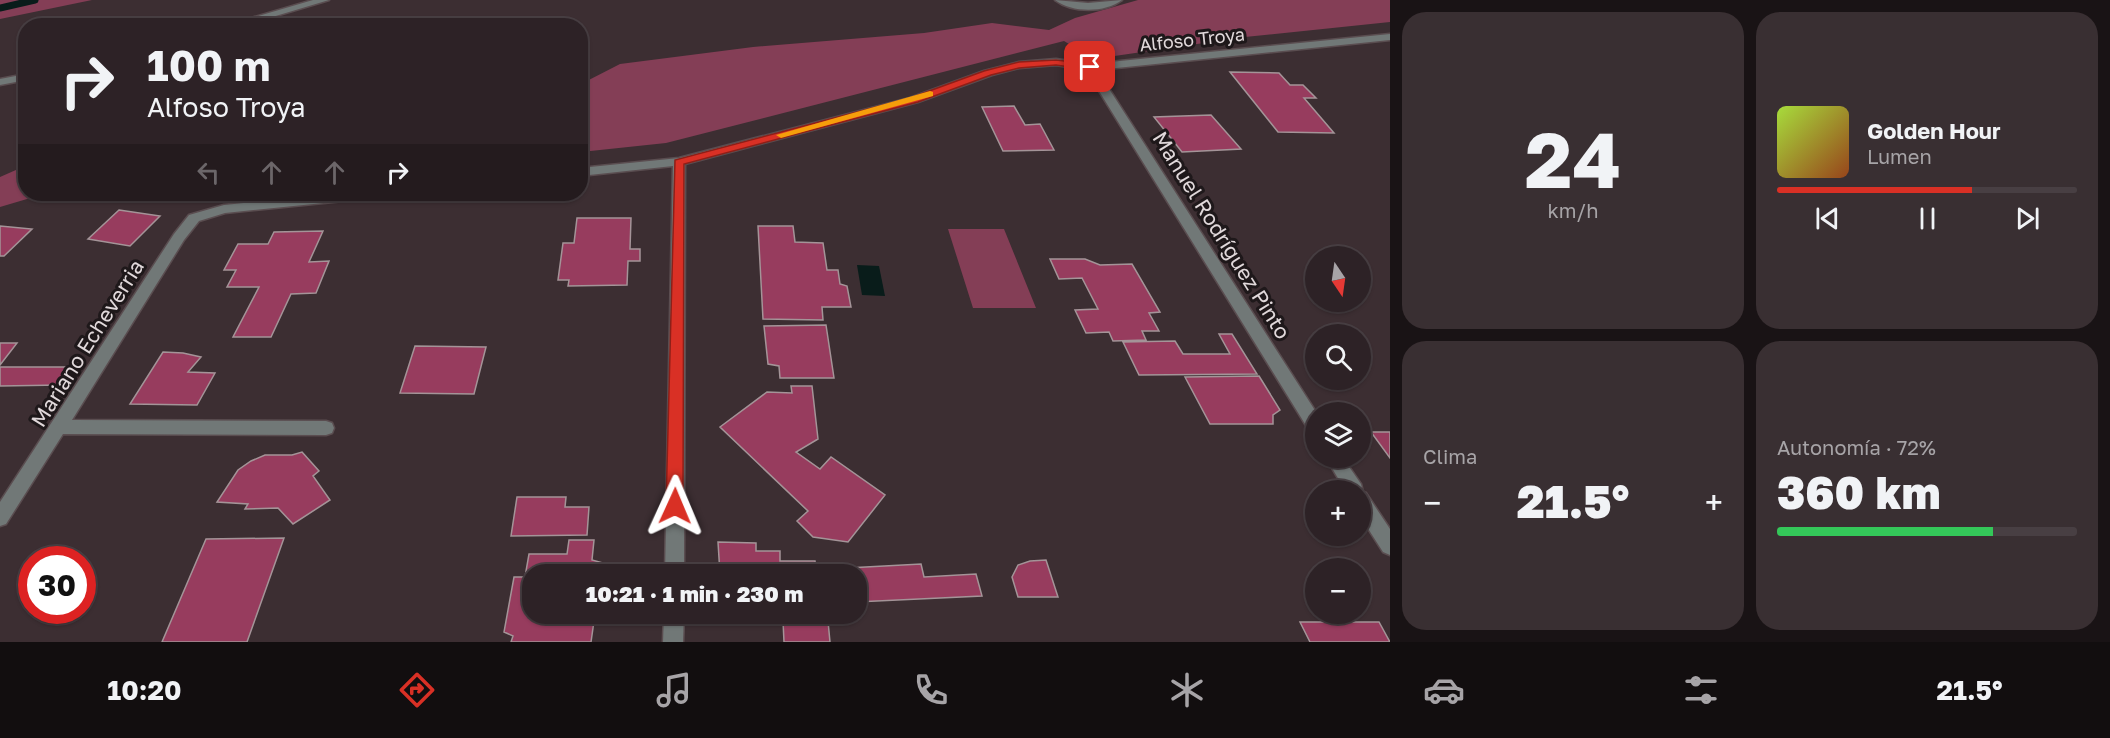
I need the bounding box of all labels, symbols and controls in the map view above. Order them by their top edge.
street label: Alfoso Troya [1138,23,1246,55]
text: 100 m [147,40,270,90]
pin [1064,41,1115,92]
icon: right [48,42,126,120]
icon: arrive [1073,50,1106,83]
text: Alfoso Troya [147,91,306,123]
text: 24 [1525,112,1621,205]
text: Golden Hour [1867,117,2001,144]
street label: Manuel Rodríguez Pinto [1147,126,1297,344]
text: Lumen [1867,144,1932,168]
icon: left [192,156,225,189]
icon: ahead [255,156,288,189]
icon: ahead [318,156,351,189]
icon: right [381,156,414,189]
text: km/h [1548,198,1598,222]
icon: previous [1811,202,1844,235]
icon: pause [1911,202,1944,235]
icon: next [2011,202,2044,235]
north arrow [1305,246,1371,312]
map controls [1305,246,1371,624]
street label: Mariano Echeverria [25,254,149,432]
button: search [1305,324,1371,390]
button: layers [1305,402,1371,468]
text: Autonomía · 72% [1777,435,1936,459]
text: Clima [1423,444,1477,468]
text: 360 km [1777,465,1941,519]
position arrow [643,474,707,538]
text: 21.5° [1517,474,1629,528]
button: + [1305,480,1371,546]
text: − [1423,483,1441,522]
text: + [1705,483,1723,522]
speed limit sign: 30 [18,546,96,624]
button: − [1305,558,1371,624]
text: 10:21 · 1 min · 230 m [586,580,803,607]
icon: directions [396,669,438,711]
icon: music [653,669,695,711]
icon: phone [910,669,952,711]
icon: climate [1166,669,1208,711]
icon: car [1423,669,1465,711]
icon: filters [1680,669,1722,711]
text: 10:20 [107,674,181,706]
text: 21.5° [1937,674,2003,706]

